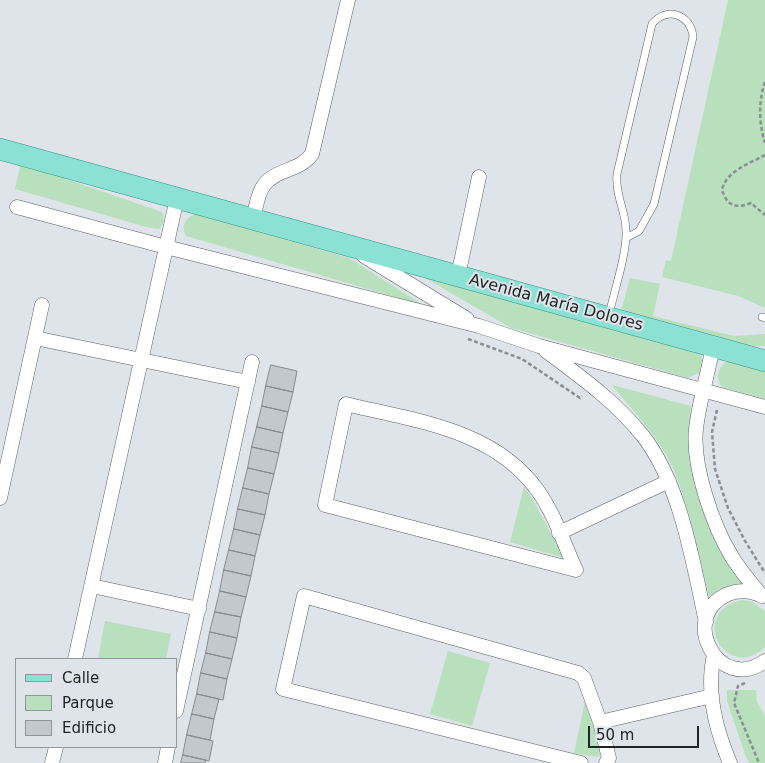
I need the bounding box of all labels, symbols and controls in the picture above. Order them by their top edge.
street label: Avenida María Dolores [467,271,645,335]
legend [15,658,178,748]
text: Calle [62,669,99,687]
text: Parque [62,694,114,712]
scale bar [590,716,701,748]
text: Edificio [62,719,116,737]
text: 50 m [596,726,634,744]

